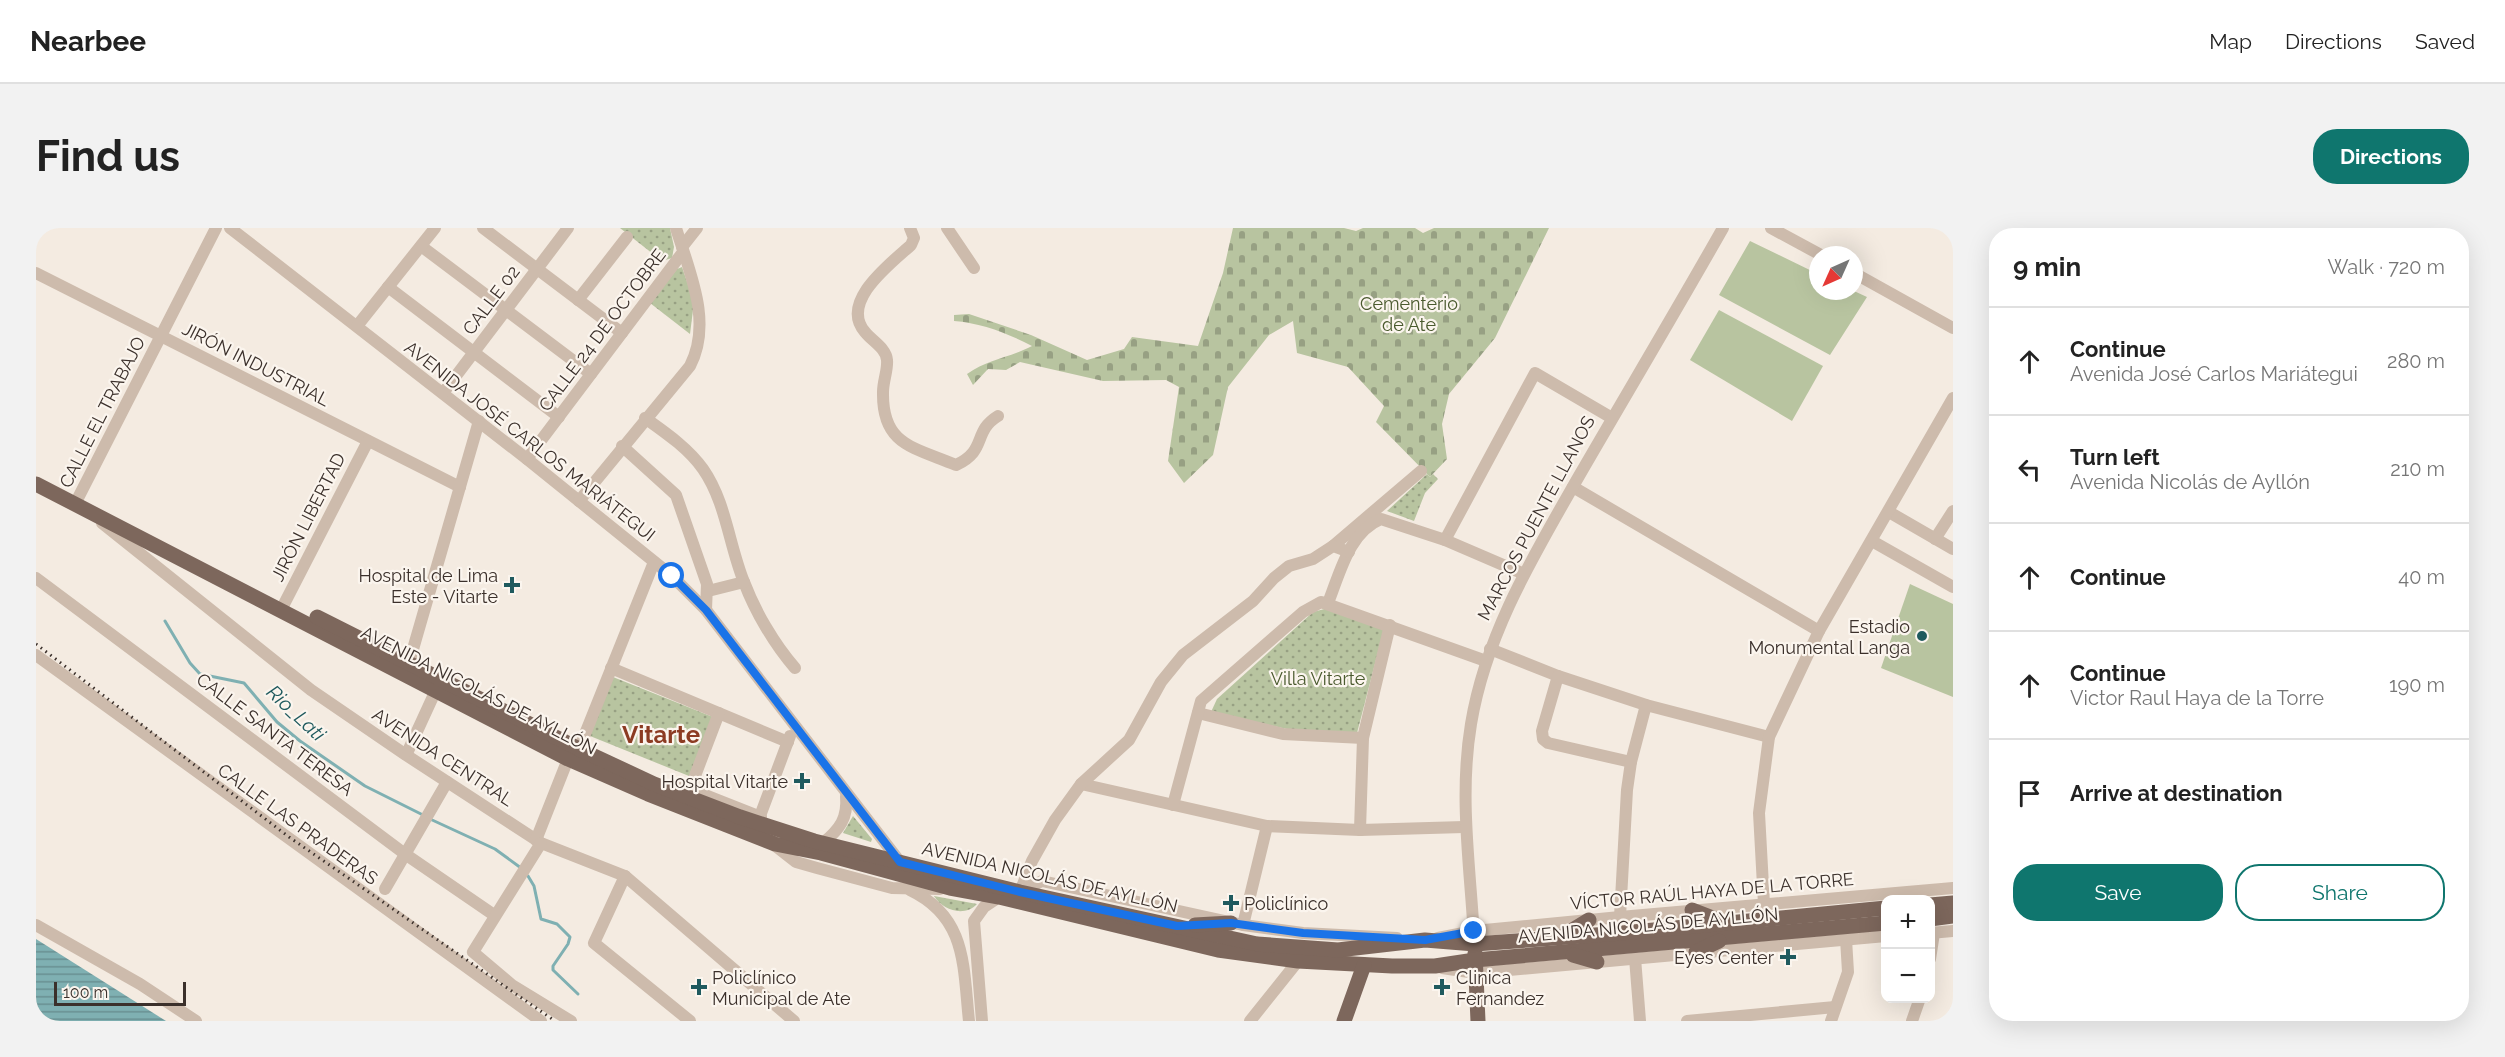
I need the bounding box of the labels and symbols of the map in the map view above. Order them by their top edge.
street label: CALLE 24 DE OCTOBRE [534,245,670,415]
north arrow [1809,246,1863,300]
street label: CALLE 02 [458,261,524,339]
park label: Cementerio de Ate [1360,293,1458,335]
street label: JIRÓN INDUSTRIAL [179,317,334,410]
street label: CALLE EL TRABAJO [55,333,149,491]
street label: AVENIDA JOSÉ CARLOS MARIÁTEGUI [400,336,660,545]
street label: MARCOS PUENTE LLANOS [1473,412,1599,624]
street label: JIRÓN LIBERTAD [266,449,349,585]
route start [658,562,684,588]
place label: Hospital de Lima Este - Vitarte [359,565,498,607]
marker: Hospital de Lima Este - Vitarte [503,576,521,594]
place label: Estadio Monumental Langa [1748,616,1910,658]
street label: AVENIDA NICOLÁS DE AYLLÓN [358,620,601,759]
marker: Estadio Monumental Langa [1915,629,1929,643]
street label: CALLE SANTA TERESA [193,668,357,800]
park label: Villa Vitarte [1271,668,1366,689]
water label: Rio_Lati [262,680,331,747]
street label: AVENIDA CENTRAL [369,704,518,811]
district label: Vitarte [622,720,700,749]
street label: CALLE LAS PRADERAS [214,759,382,889]
place label: Hospital Vitarte [662,771,788,792]
marker: Hospital Vitarte [793,772,811,790]
street label: AVENIDA NICOLÁS DE AYLLÓN [920,836,1180,917]
street label: VÍCTOR RAÚL HAYA DE LA TORRE [1569,867,1855,914]
place label: Policlínico [1244,893,1328,914]
marker: Policlínico [1222,894,1240,912]
street label: AVENIDA NICOLÁS DE AYLLÓN [1517,902,1779,947]
route end [1460,917,1486,943]
place label: Eyes Center [1674,947,1775,968]
marker: Eyes Center [1779,948,1797,966]
place label: Policlínico Municipal de Ate [712,967,851,1009]
place label: Clinica Fernandez [1456,967,1544,1009]
marker: Policlínico Municipal de Ate [690,978,708,996]
marker: Clinica Fernandez [1433,978,1451,996]
scale bar [54,979,186,1006]

